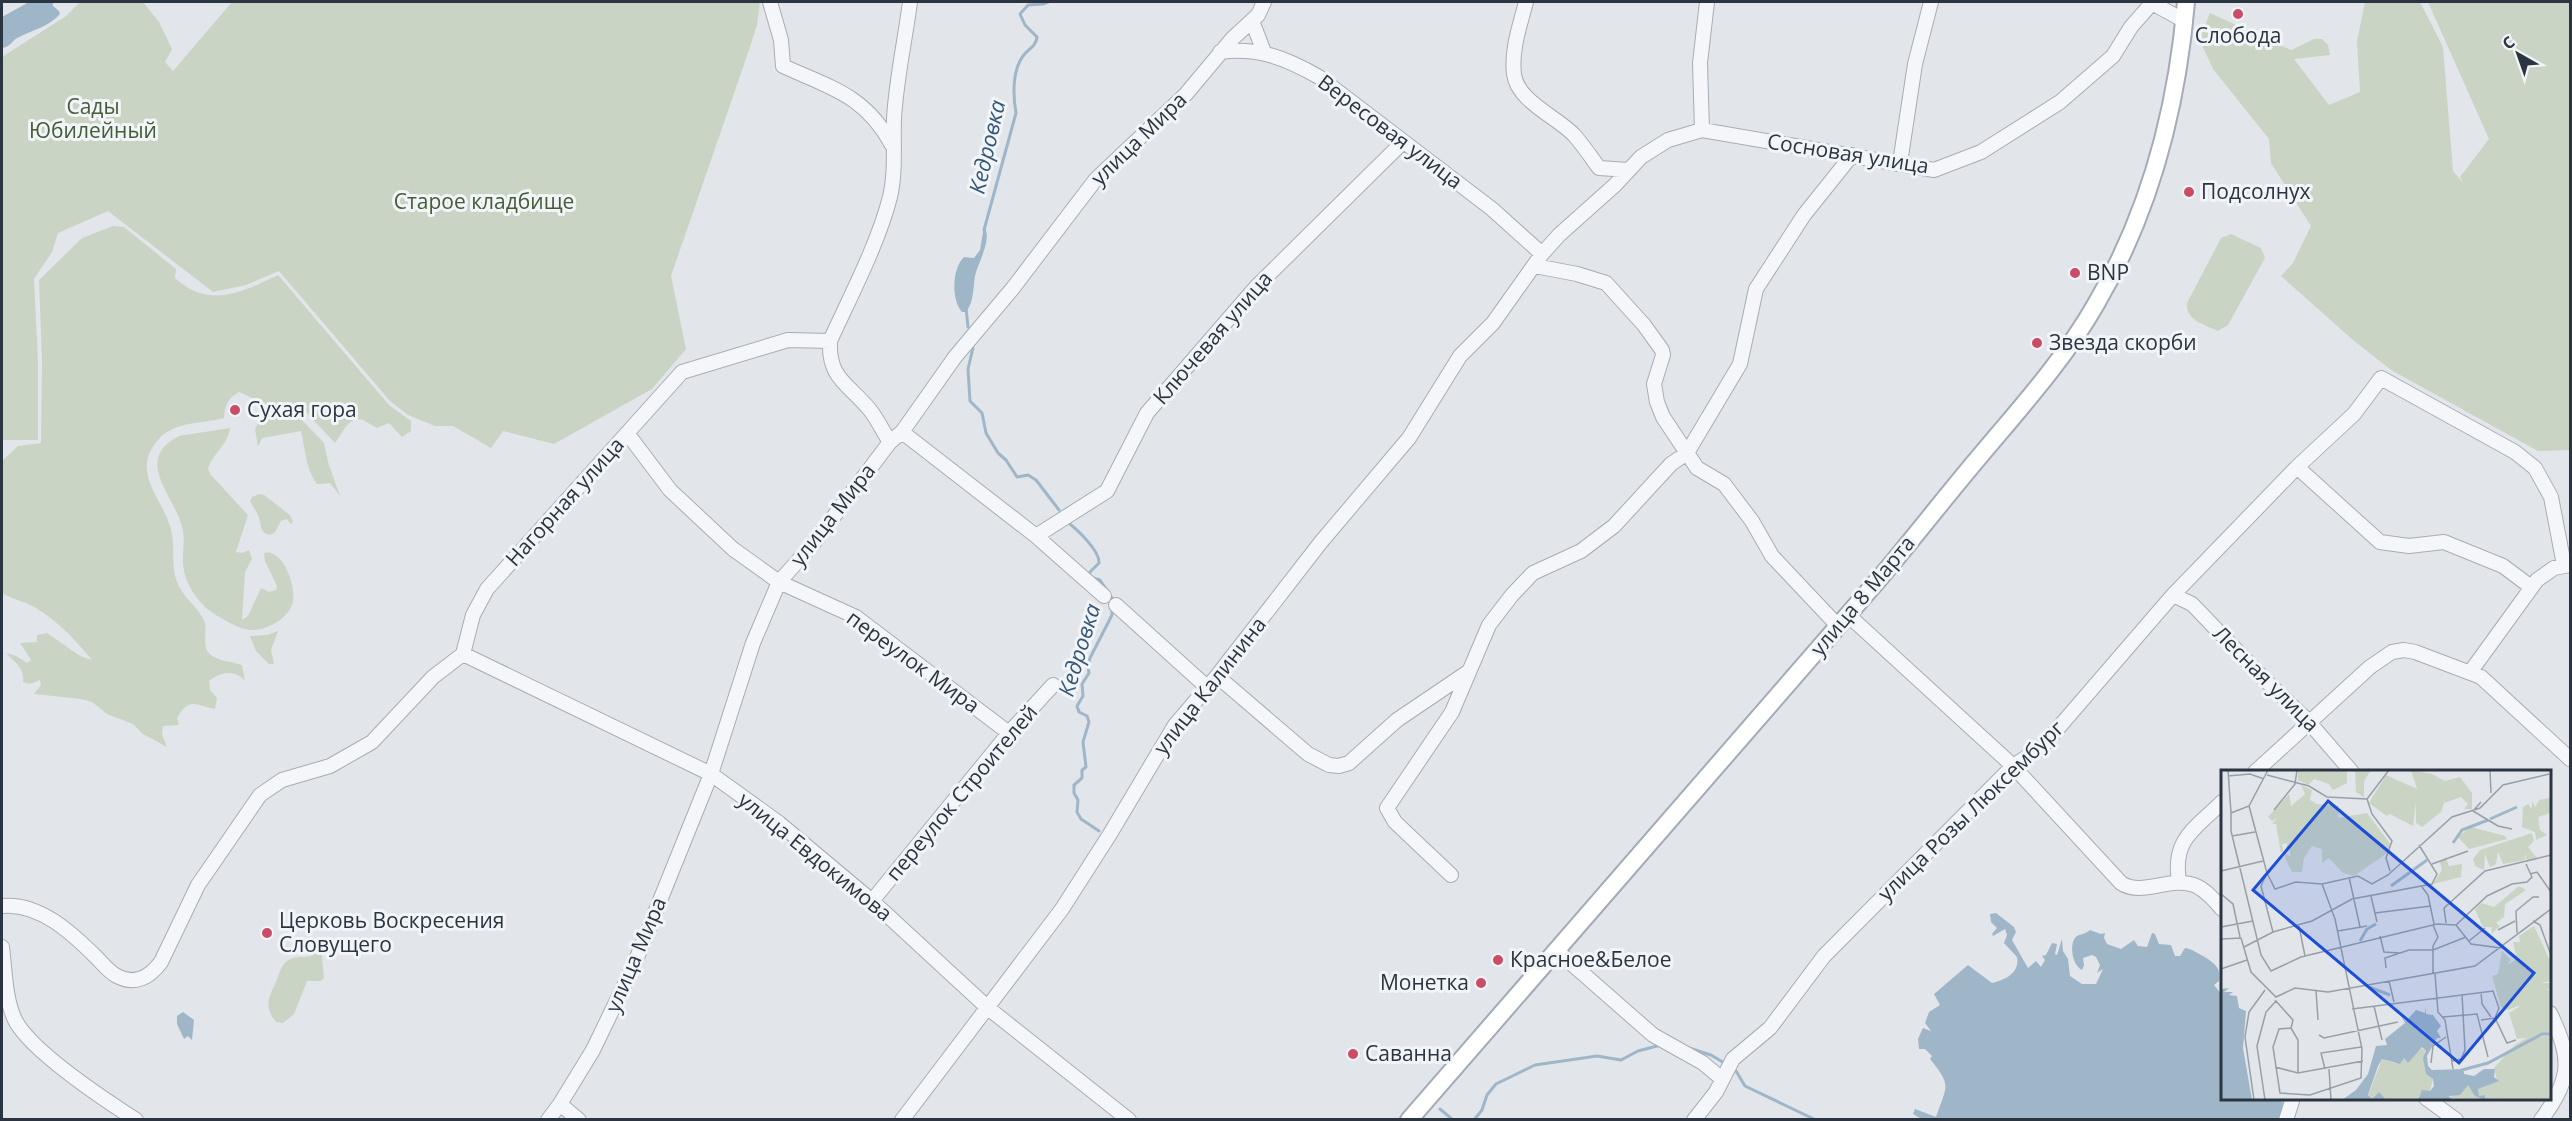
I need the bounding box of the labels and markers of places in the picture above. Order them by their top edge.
marker: Слобода [2231,7,2245,21]
place label: Слобода [2195,21,2281,49]
place label: Подсолнух [2201,177,2311,205]
marker: Подсолнух [2182,185,2196,199]
place label: BNP [2087,258,2129,286]
marker: BNP [2068,266,2082,280]
place label: Звезда скорби [2049,328,2197,356]
marker: Звезда скорби [2030,336,2044,350]
place label: Сухая гора [247,395,357,423]
marker: Сухая гора [228,403,242,417]
place label: Церковь Воскресения Словущего [279,906,504,958]
marker: Церковь Воскресения Словущего [260,926,274,940]
place label: Красное&Белое [1510,945,1671,973]
marker: Красное&Белое [1491,953,1505,967]
place label: Монетка [1380,968,1469,996]
marker: Монетка [1474,976,1488,990]
place label: Саванна [1365,1039,1452,1067]
marker: Саванна [1346,1047,1360,1061]

